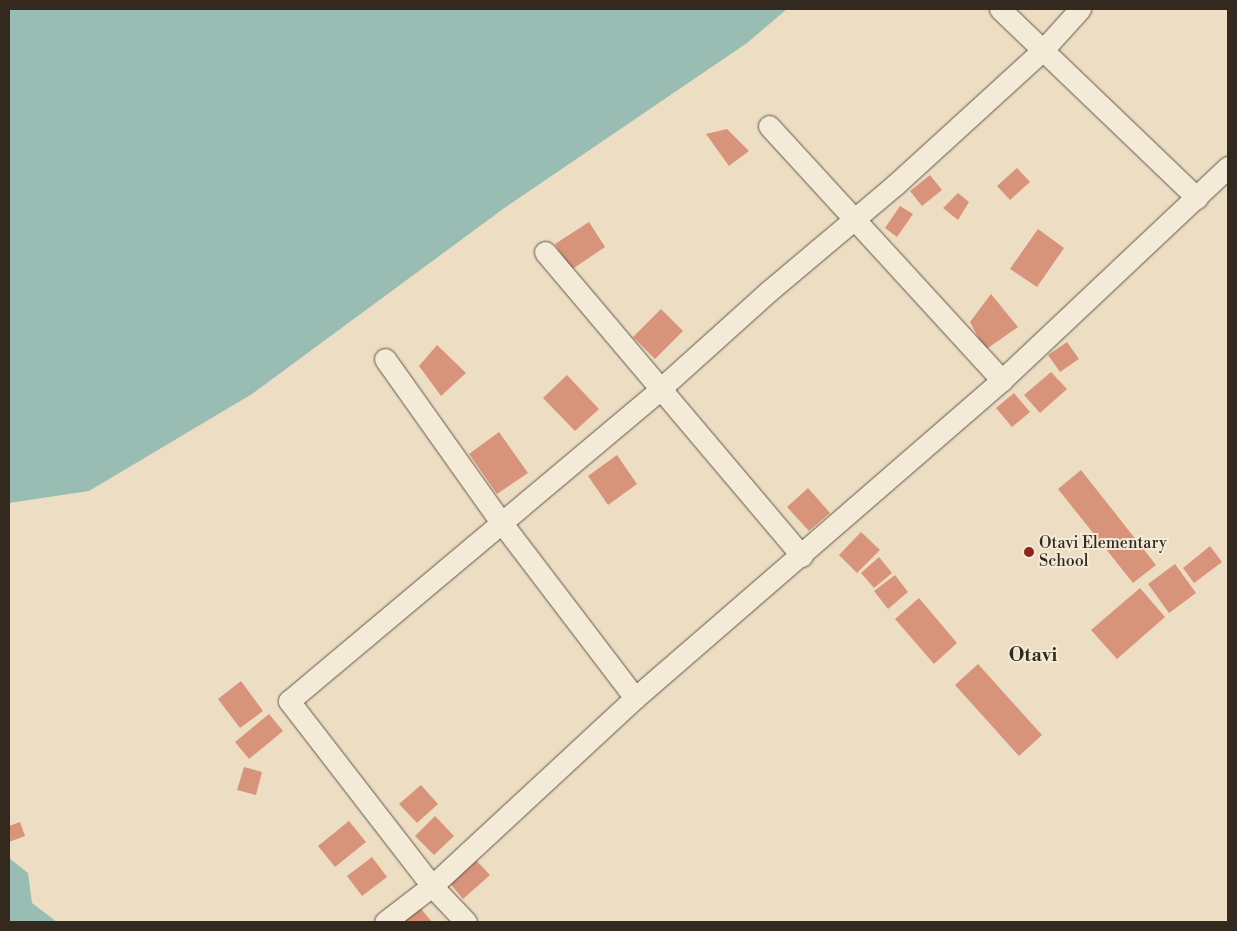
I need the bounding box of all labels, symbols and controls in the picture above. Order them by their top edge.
place label: Otavi Elementary School [1039,533,1167,571]
marker: Otavi Elementary School [1023,546,1035,558]
district label: Otavi [1009,645,1057,667]

